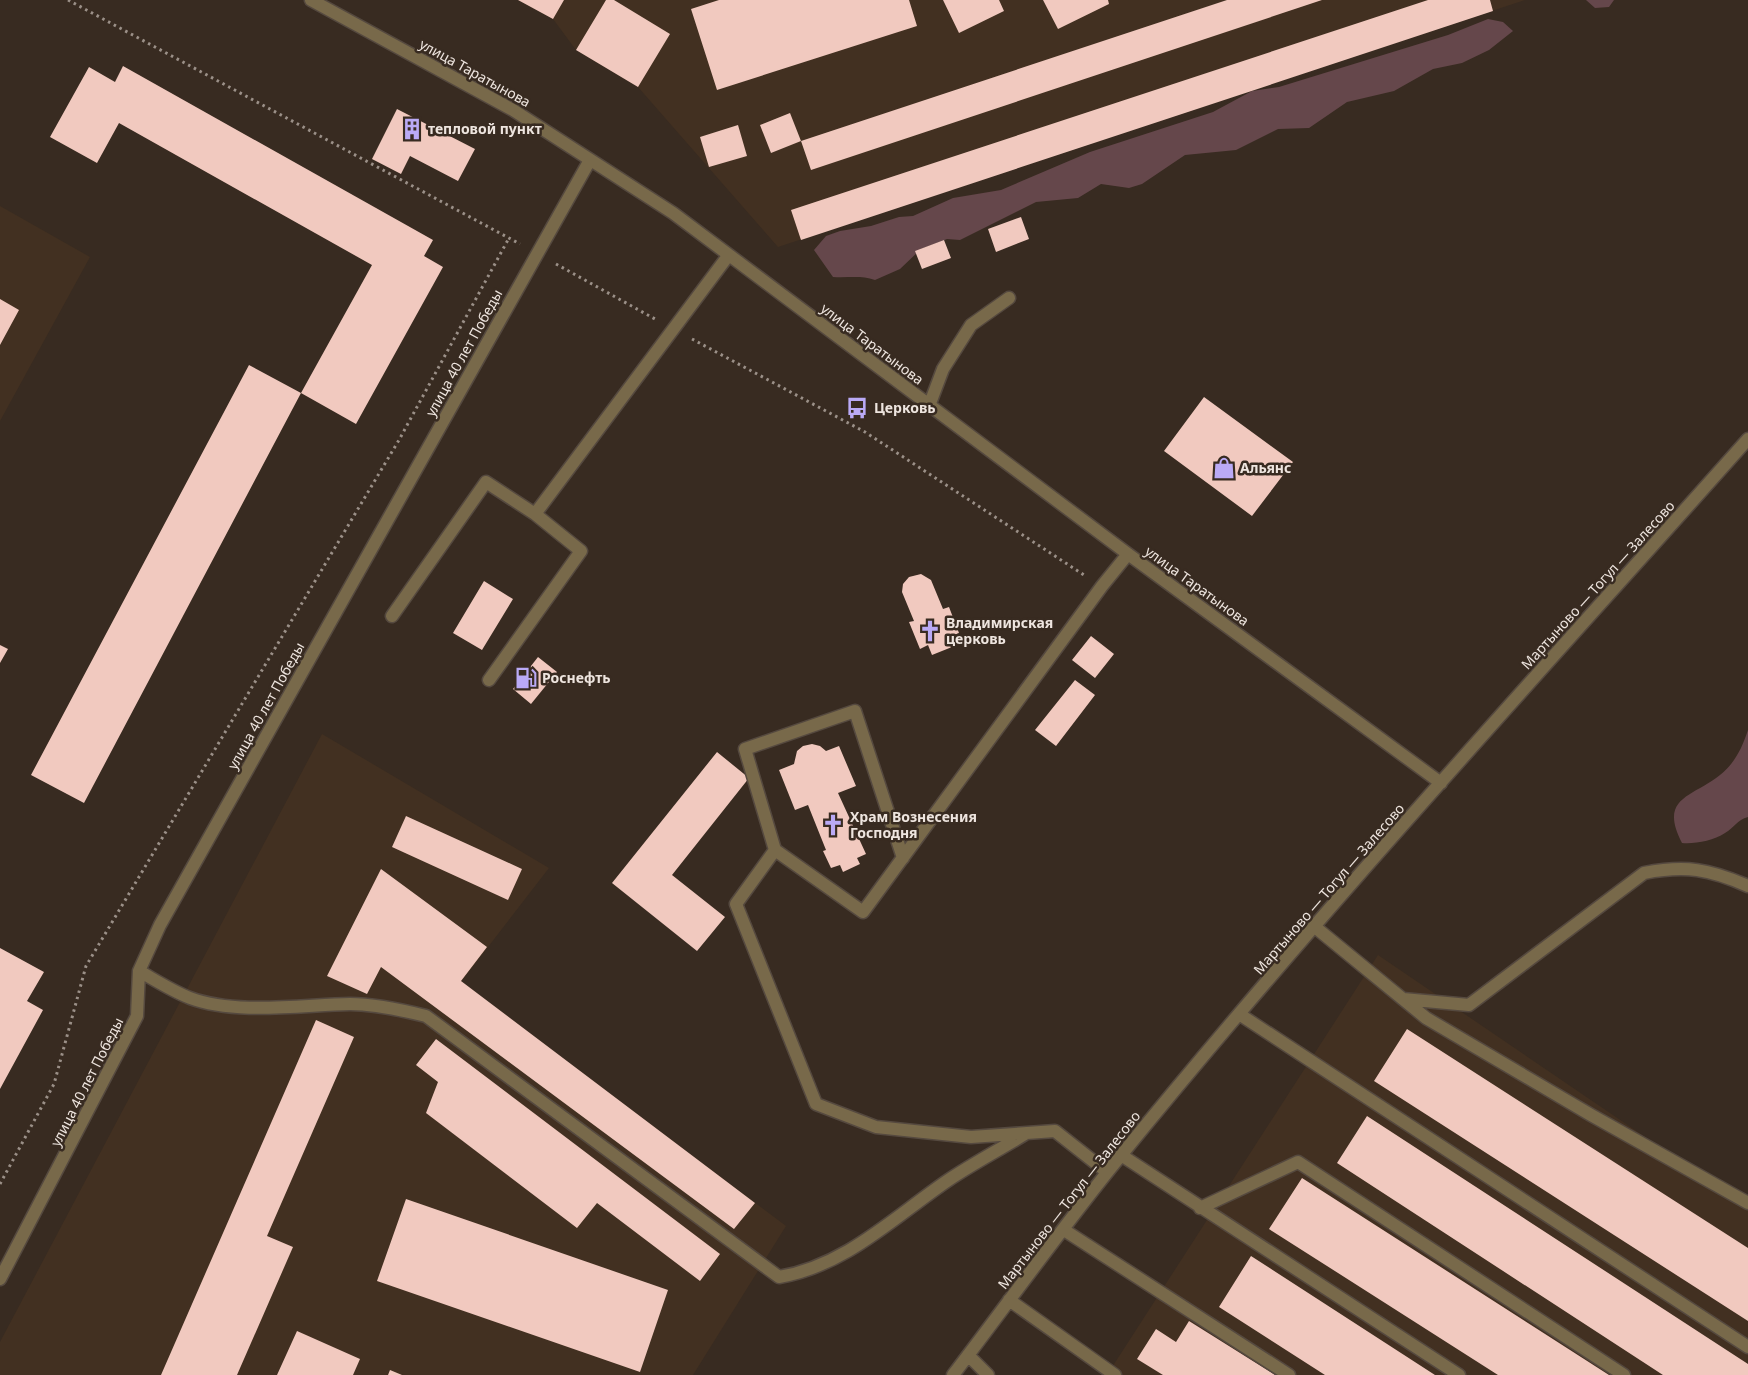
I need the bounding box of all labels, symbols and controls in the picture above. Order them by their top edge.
street label: улица Таратынова [416,34,534,111]
building icon: тепловой пункт [399,116,425,142]
place label: тепловой пункт [428,119,542,138]
street label: улица 40 лет Победы [421,286,506,420]
street label: улица Таратынова [817,299,928,389]
bus stop icon: Церковь [844,395,870,421]
place label: Церковь [874,398,936,417]
shop icon: Альянс [1211,455,1237,481]
place label: Альянс [1240,458,1291,477]
street label: Мартыново — Тогул — Залесово [1517,496,1679,673]
street label: улица Таратынова [1141,541,1253,630]
place label: Владимирская церковь [946,613,1053,648]
church icon: Владимирская церковь [917,618,943,644]
street label: улица 40 лет Победы [223,639,308,773]
fuel station icon: Роснефть [513,665,539,691]
place label: Роснефть [542,668,611,687]
street label: Мартыново — Тогул — Залесово [1249,799,1408,978]
place label: Храм Вознесения Господня [850,807,977,842]
church icon: Храм Вознесения Господня [820,812,846,838]
street label: улица 40 лет Победы [46,1014,127,1150]
street label: Мартыново — Тогул — Залесово [993,1107,1144,1293]

